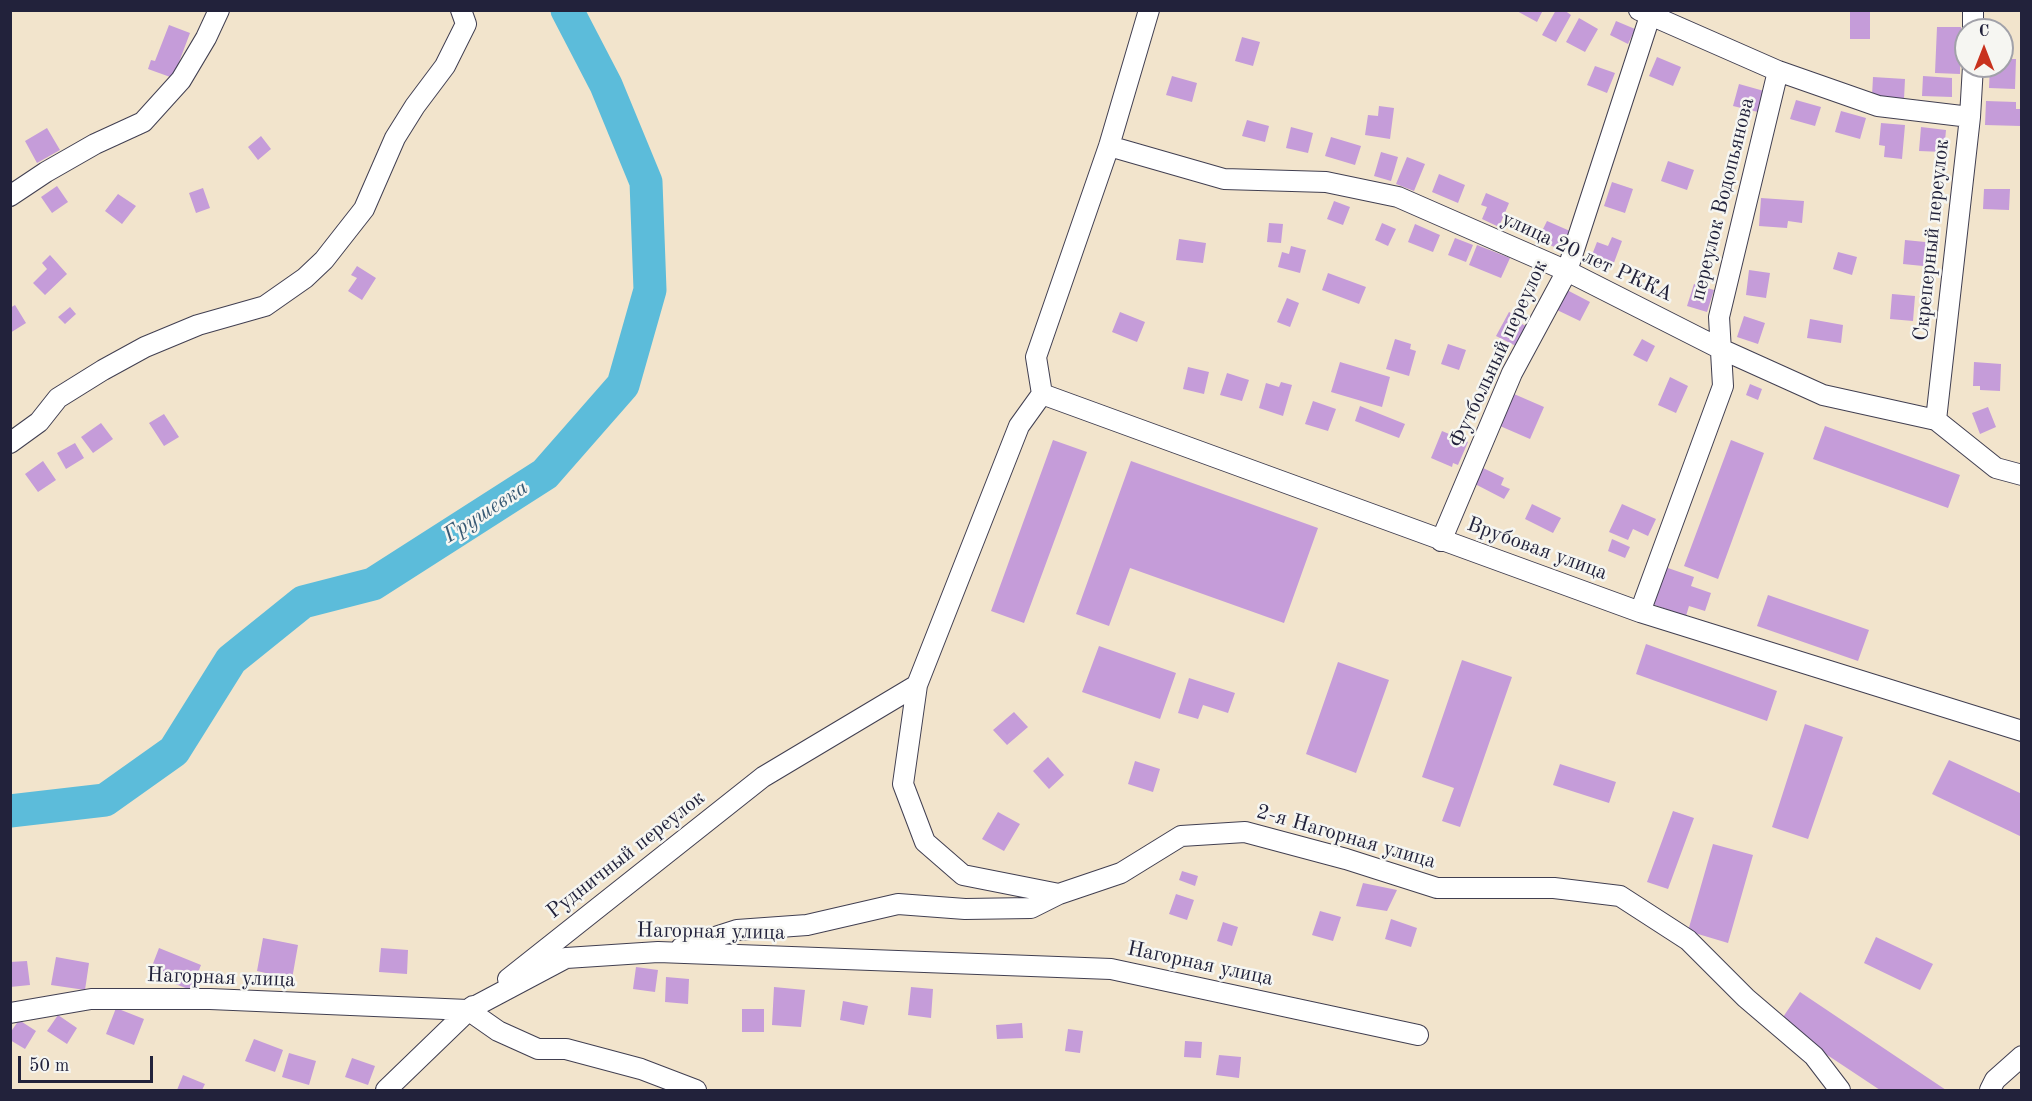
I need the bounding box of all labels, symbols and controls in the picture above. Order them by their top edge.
north arrow [1954,18,2014,78]
text: С [1979,24,1989,40]
street label: переулок Водопьянова [1686,95,1760,303]
street label: Скреперный переулок [1909,138,1955,342]
street label: улица 20 лет РККА [1497,206,1677,308]
street label: Футбольный переулок [1444,256,1554,452]
water label: Грушевка [438,475,534,549]
street label: Врубовая улица [1463,512,1611,586]
street label: Рудничный переулок [542,785,710,925]
street label: 2-я Нагорная улица [1253,799,1439,875]
street label: Нагорная улица [636,918,786,946]
street label: Нагорная улица [1125,936,1275,992]
street label: Нагорная улица [146,963,296,993]
scale bar [21,1044,156,1082]
text: 50 m [29,1057,69,1075]

